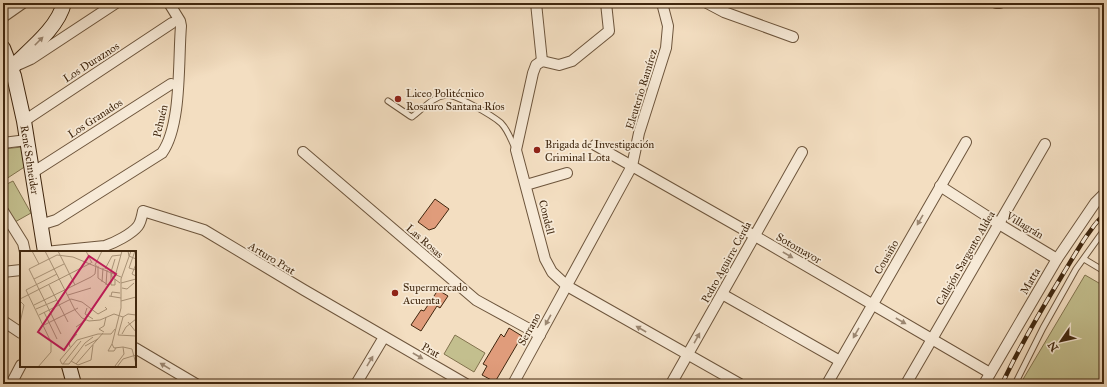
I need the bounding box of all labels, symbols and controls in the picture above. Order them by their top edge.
one-way arrow [34,36,44,46]
street label: Los Duraznos [61,40,122,85]
street label: Eleuterio Ramírez [623,47,660,131]
place label: Liceo Politécnico Rosauro Santana Ríos [406,87,505,113]
marker: Liceo Politécnico Rosauro Santana Ríos [393,94,403,104]
street label: Los Granados [65,96,125,141]
street label: Pehuén [150,104,171,139]
street label: René Schneider [18,125,42,197]
place label: Brigada de Investigación Criminal Lota [545,138,654,164]
marker: Brigada de Investigación Criminal Lota [532,145,542,155]
street label: Condell [536,199,557,236]
street label: Callejón Sargento Aldea [933,208,998,308]
street label: Villagrán [1003,209,1046,242]
one-way arrow [917,214,924,226]
street label: Pedro Aguirre Cerda [699,219,754,305]
street label: Las Rosas [403,222,446,261]
street label: Sotomayor [774,230,824,267]
street label: Cousiño [871,237,902,277]
street label: Arturo Prat [245,239,298,278]
inset map [20,251,136,367]
one-way arrow [782,252,794,259]
street label: Matta [1018,265,1043,297]
place label: Supermercado Acuenta [402,281,468,307]
marker: Supermercado Acuenta [390,288,400,298]
street label: Serrano [515,310,544,348]
one-way arrow [545,314,551,326]
one-way arrow [895,317,906,324]
north arrow [1041,321,1081,361]
one-way arrow [635,325,647,332]
one-way arrow [853,327,860,339]
one-way arrow [694,332,701,344]
text: N [1045,338,1061,354]
street label: Prat [419,340,442,361]
one-way arrow [412,353,424,360]
one-way arrow [366,355,374,366]
one-way arrow [159,362,171,369]

